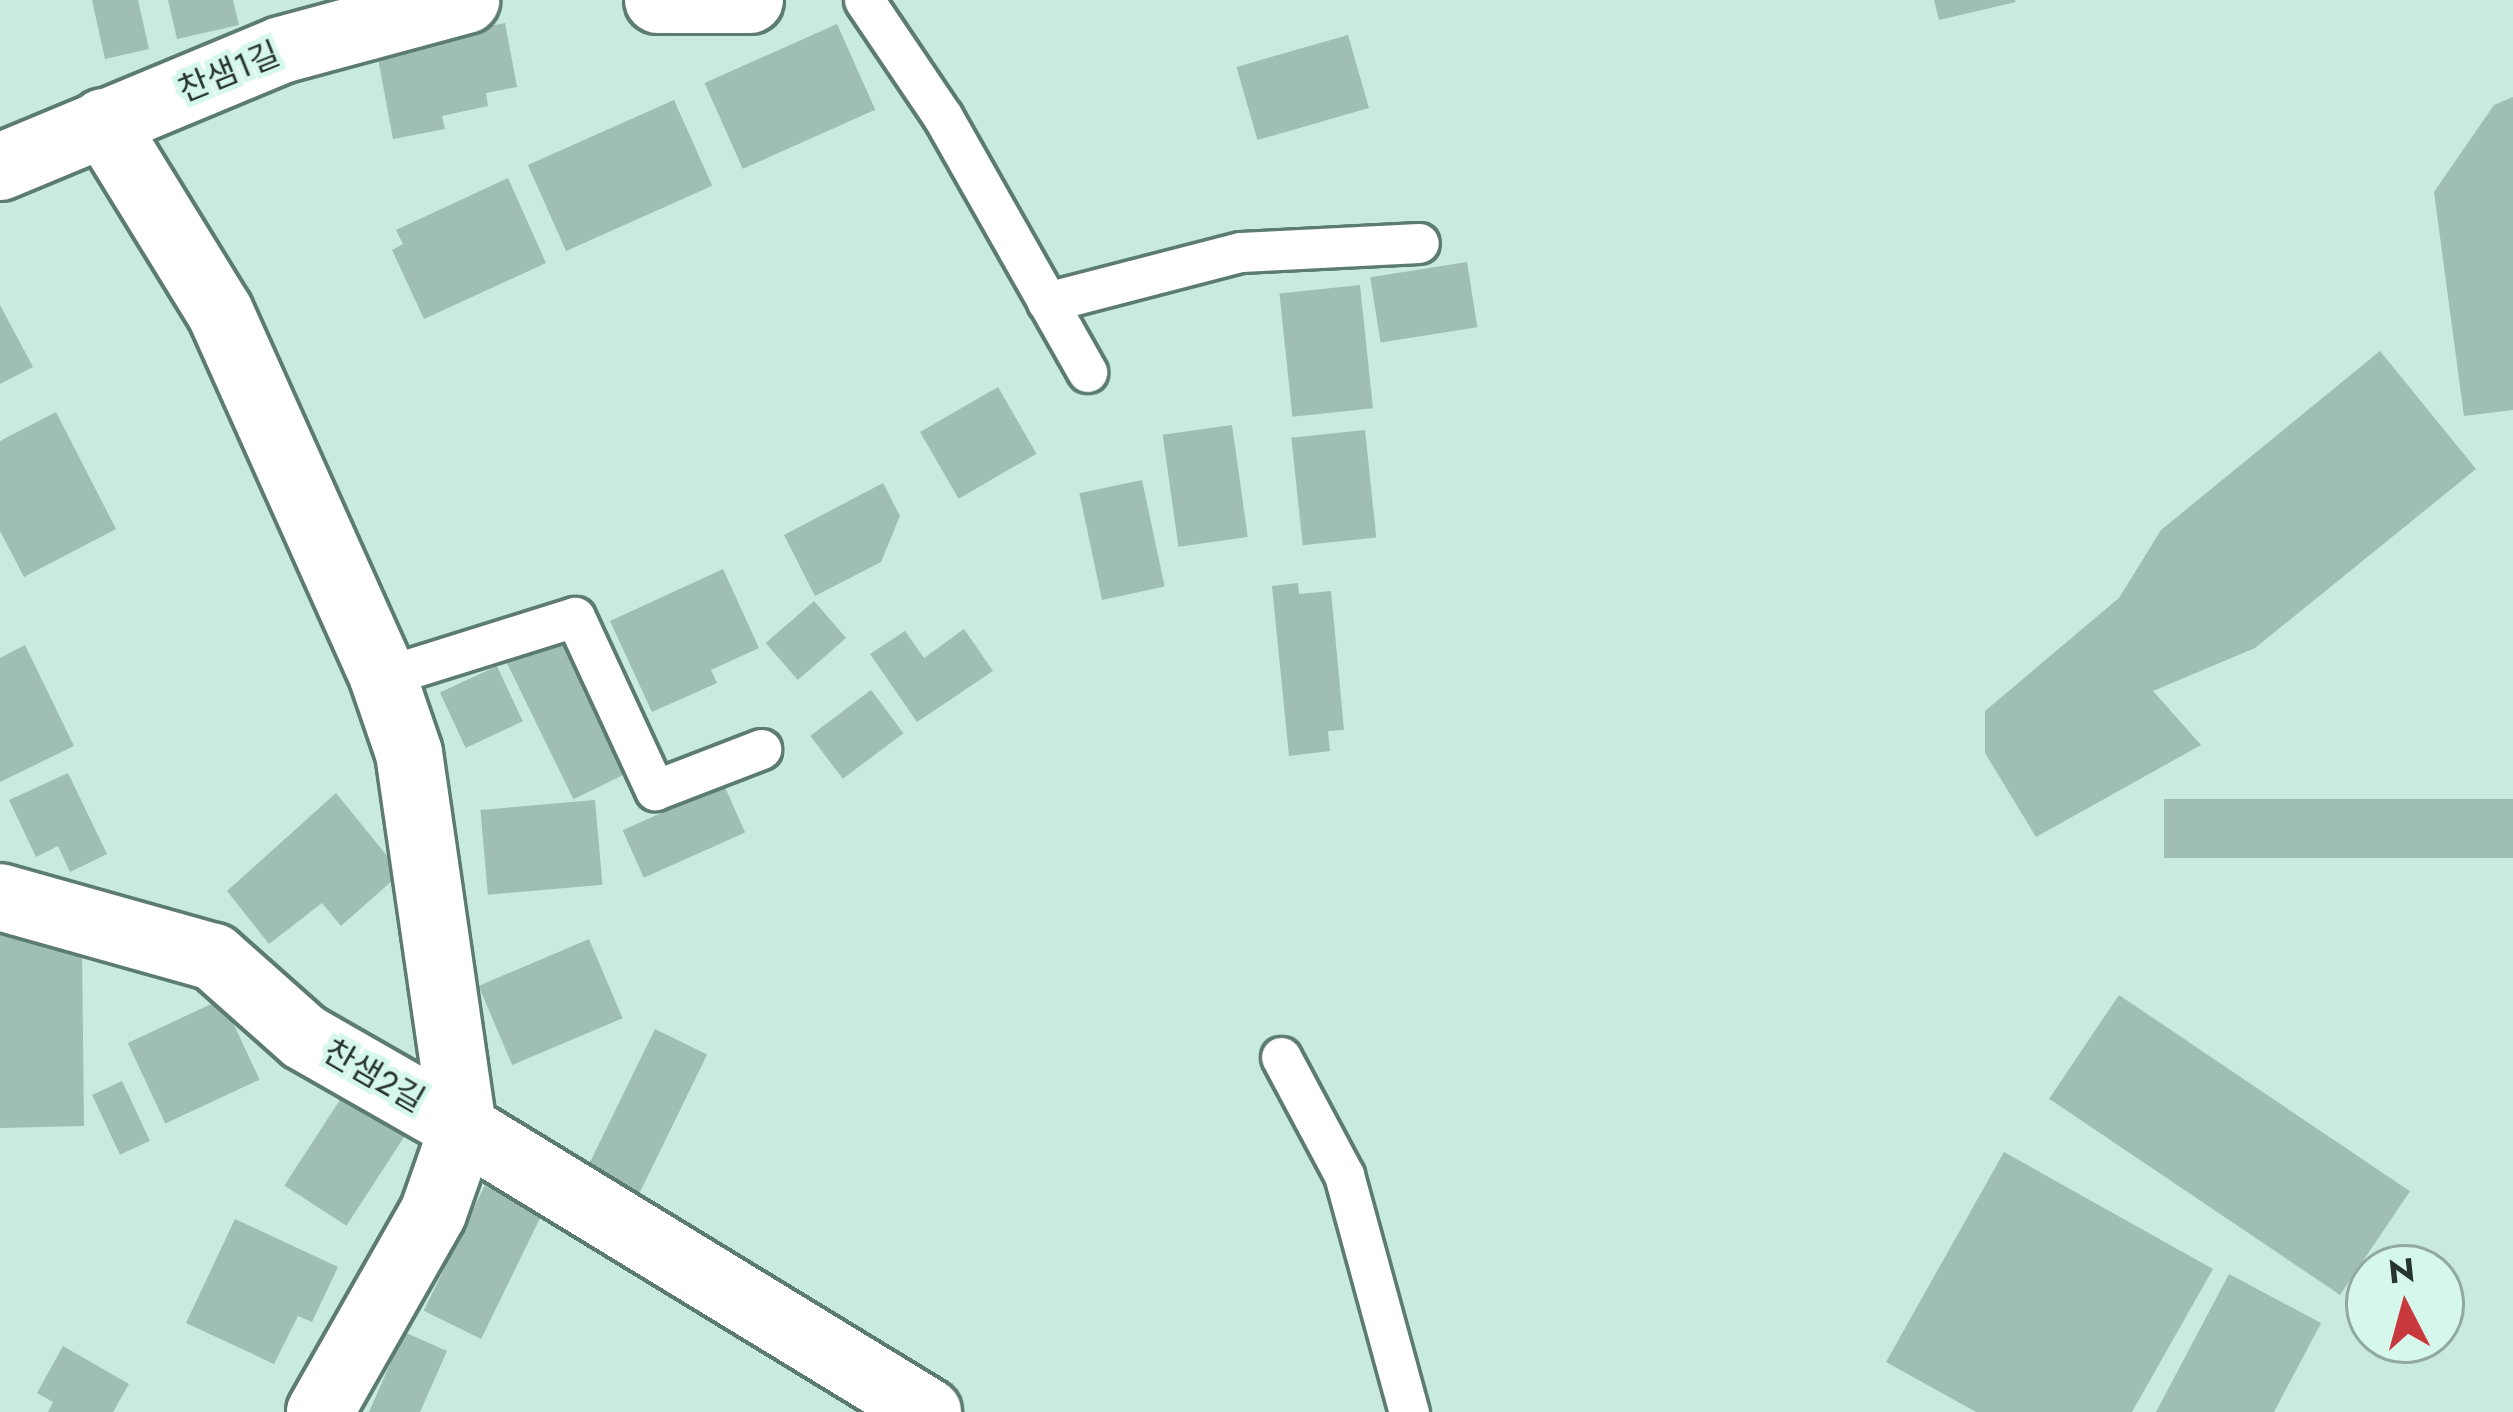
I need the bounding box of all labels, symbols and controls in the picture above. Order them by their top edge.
street label: 찬샘1길 [172,34,286,110]
street label: 찬샘2길 [317,1031,431,1121]
north arrow [2345,1244,2465,1364]
text: N [2386,1246,2417,1295]

